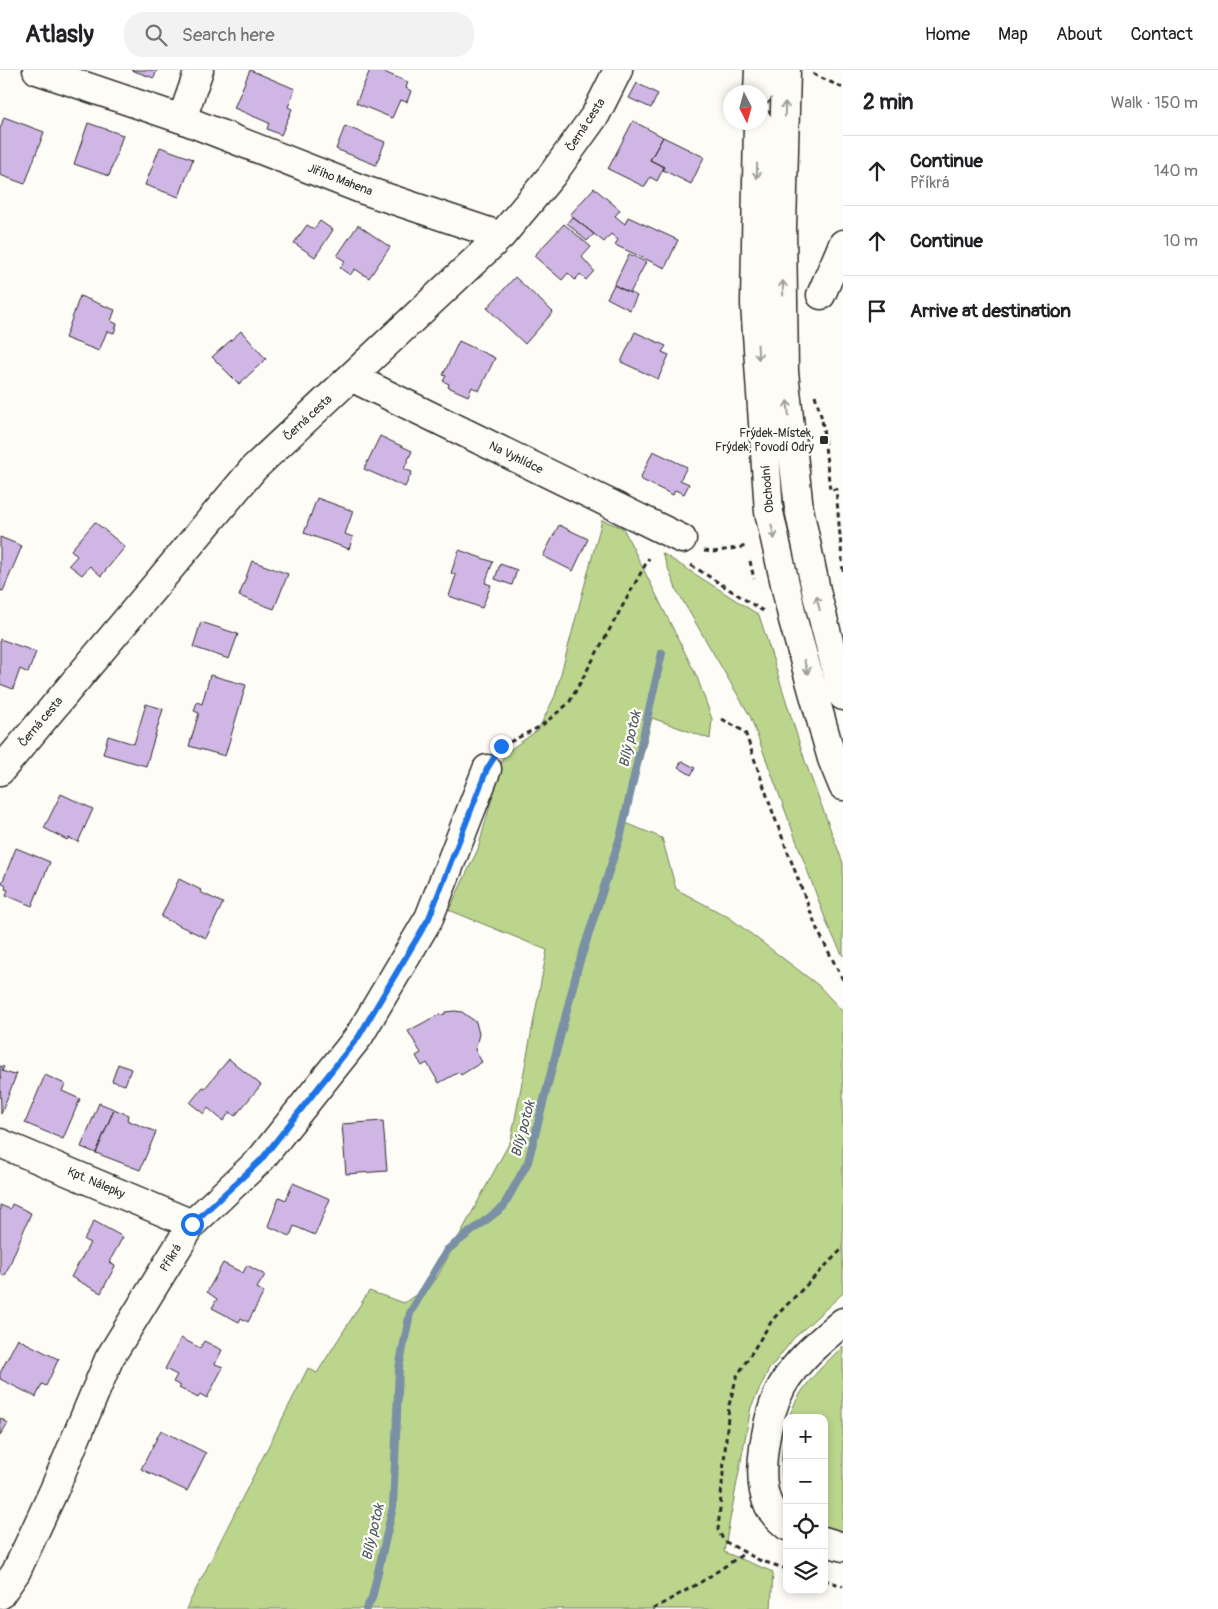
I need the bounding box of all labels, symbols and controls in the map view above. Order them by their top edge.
search box [124,12,474,57]
text: Atlasly [25,20,94,49]
icon: search [142,21,170,49]
text: Search here [182,23,275,47]
text: Home [925,23,970,46]
text: Map [998,23,1028,46]
text: About [1056,23,1102,46]
text: Contact [1130,23,1193,46]
north arrow [723,85,768,130]
text: 2 min [863,89,913,116]
text: Walk · 150 m [1111,93,1198,113]
street label: Černá cesta [562,95,609,154]
one-way arrow [781,101,790,117]
text: Continue [910,149,983,173]
icon: ahead [863,157,891,185]
street label: Jiřího Mahena [305,161,375,199]
text: 140 m [1154,161,1198,181]
one-way arrow [752,162,762,179]
text: Příkrá [910,173,949,193]
icon: ahead [863,227,891,255]
text: Continue [910,229,983,253]
text: 10 m [1163,231,1198,251]
one-way arrow [778,281,788,297]
icon: arrive [863,297,891,325]
text: Arrive at destination [910,299,1071,323]
one-way arrow [754,344,763,360]
street label: Černá cesta [280,391,336,444]
one-way arrow [783,400,793,416]
place label: Frýdek-Místek, Frýdek, Povodí Odry [715,426,814,455]
marker: Frýdek-Místek, Frýdek, Povodí Odry [818,434,830,446]
street label: Na Vyhlídce [486,438,546,478]
street label: Obchodní [758,465,778,513]
one-way arrow [769,523,778,539]
one-way arrow [813,595,823,611]
one-way arrow [802,658,811,674]
street label: Černá cesta [15,693,66,750]
water label: Bílý potok [615,708,645,769]
route end [490,735,513,758]
water label: Bílý potok [507,1098,539,1159]
street label: Kpt. Nálepky [65,1164,127,1202]
route start [181,1213,204,1236]
street label: Příkrá [157,1241,185,1275]
map controls [783,1414,828,1594]
button: + [783,1414,828,1459]
button: − [783,1459,828,1504]
water label: Bílý potok [358,1501,388,1562]
button: locate [783,1504,828,1549]
button: layers [783,1549,828,1594]

